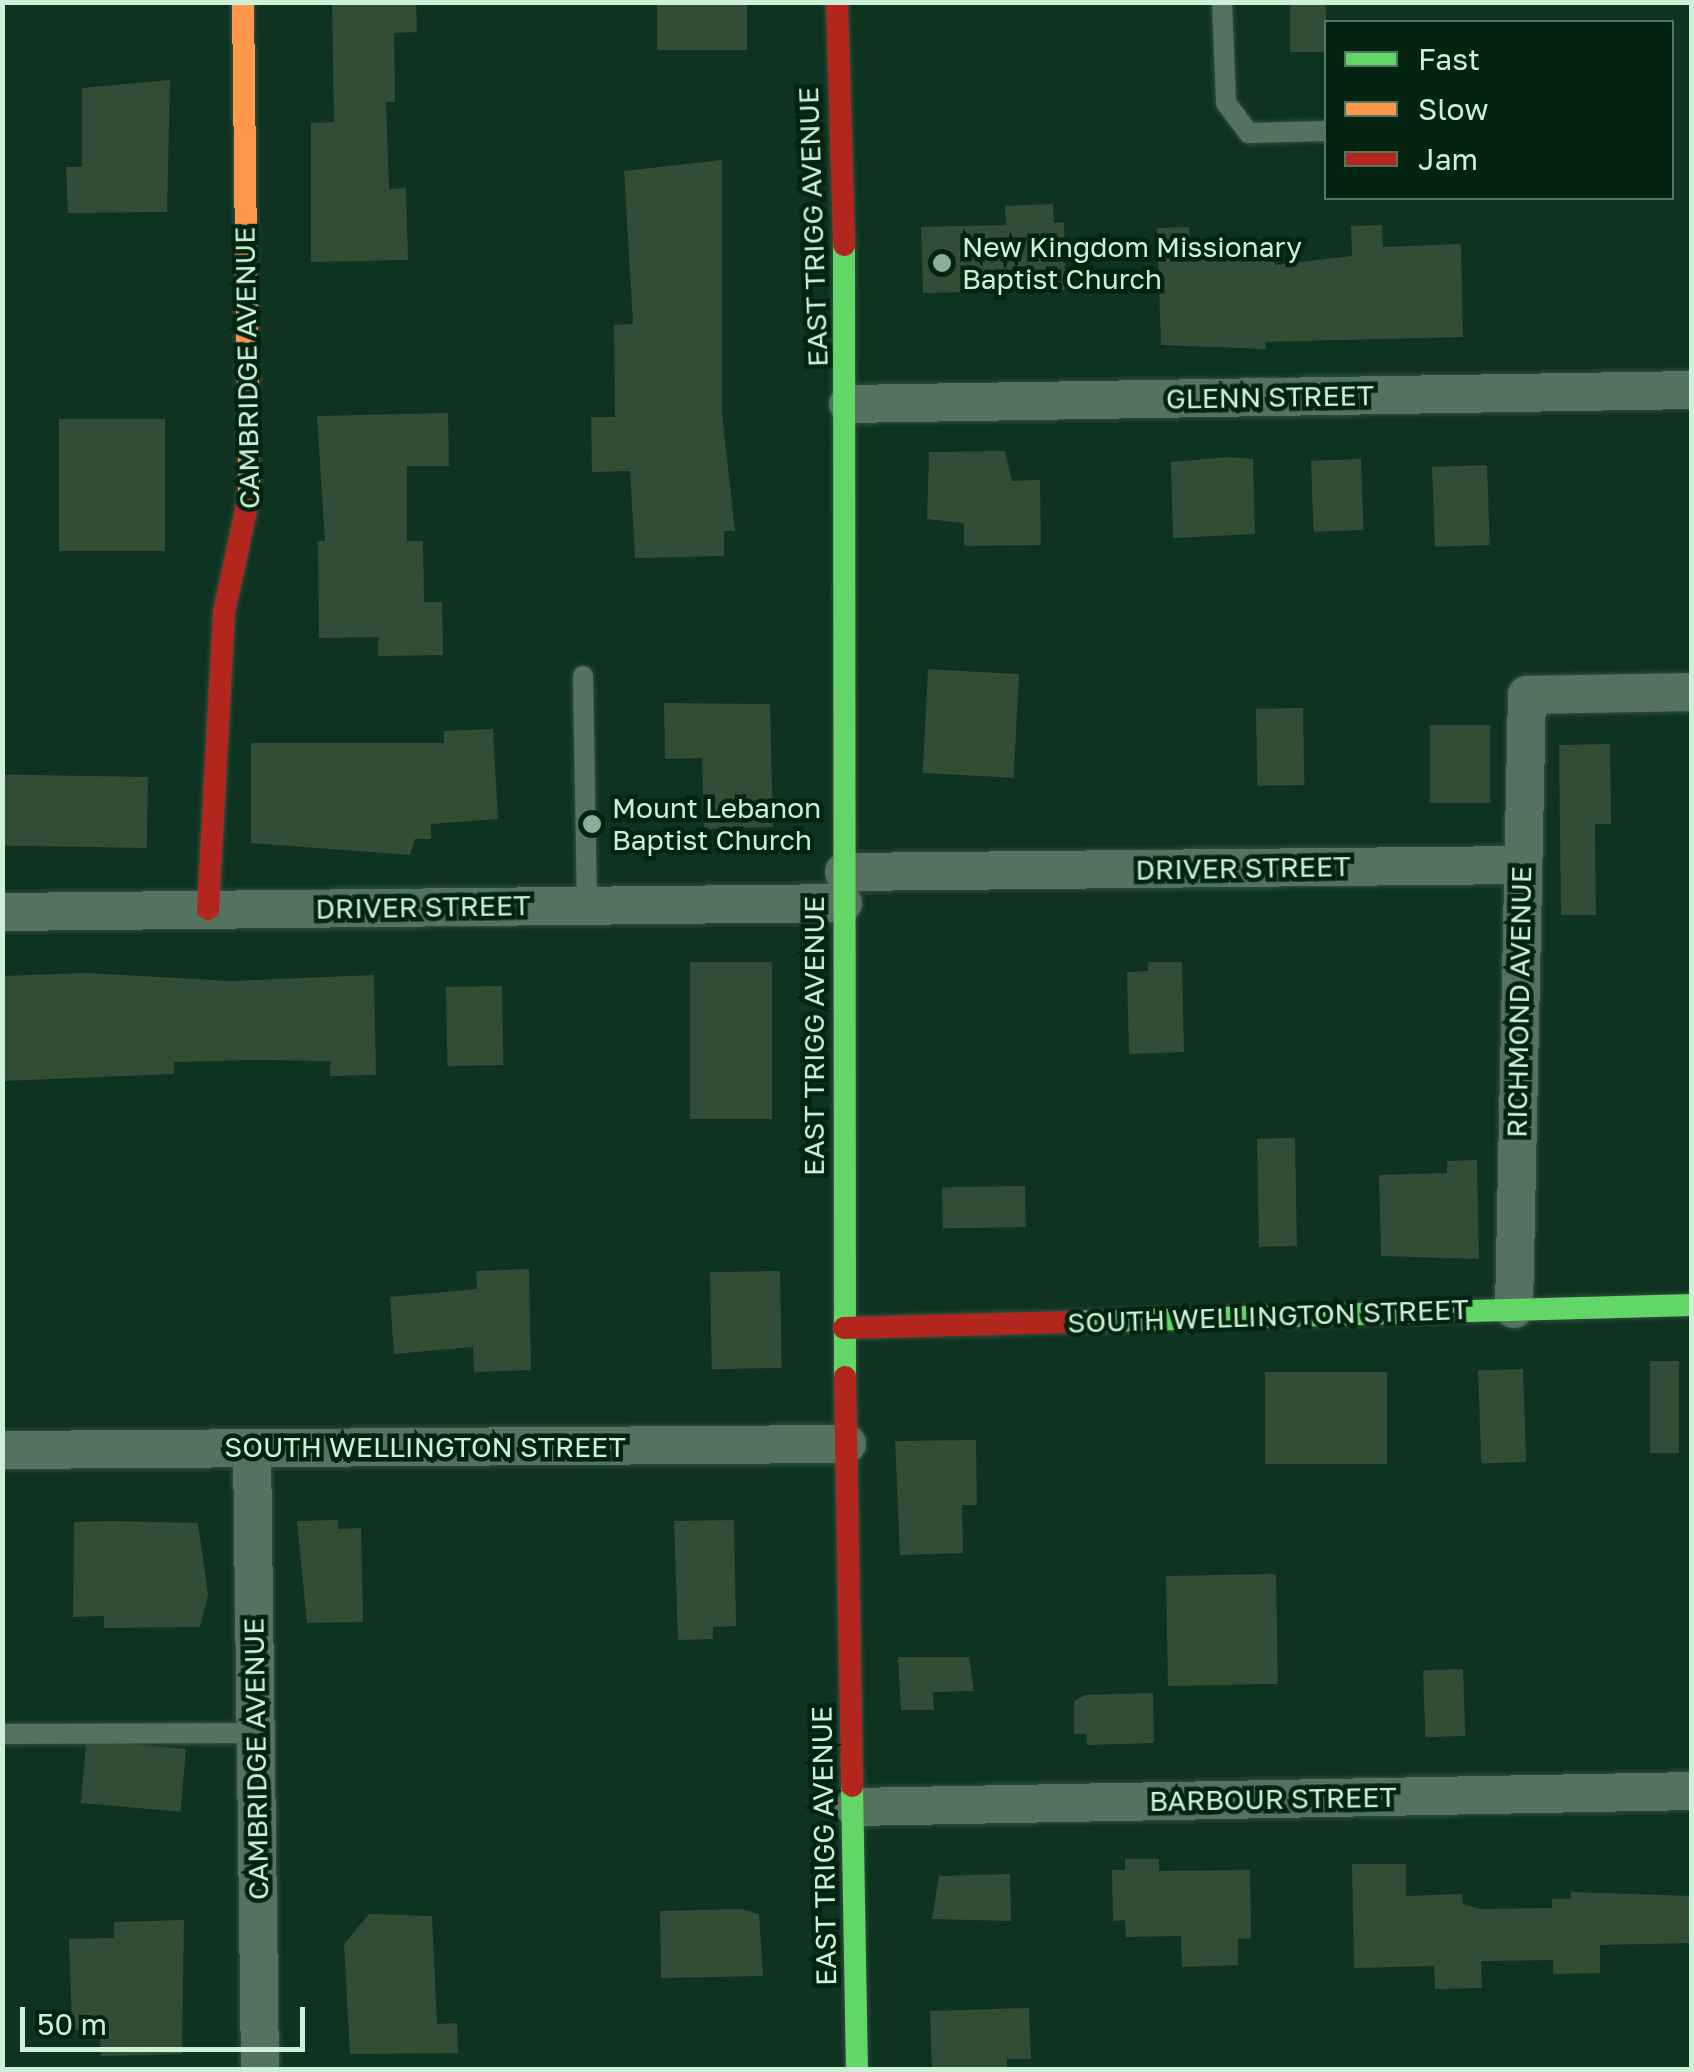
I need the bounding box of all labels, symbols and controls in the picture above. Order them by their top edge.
legend [1324,20,1674,200]
text: Fast [1418,41,1480,77]
street label: EAST TRIGG AVENUE [791,86,835,368]
text: Slow [1418,91,1489,127]
text: Jam [1418,141,1478,177]
street label: CAMBRIDGE AVENUE [228,227,266,509]
place label: New Kingdom Missionary Baptist Church [962,230,1302,296]
marker: New Kingdom Missionary Baptist Church [931,252,953,274]
street label: GLENN STREET [1166,378,1374,416]
place label: Mount Lebanon Baptist Church [612,791,821,857]
marker: Mount Lebanon Baptist Church [581,813,603,835]
street label: DRIVER STREET [1135,849,1351,887]
street label: RICHMOND AVENUE [1500,866,1538,1138]
street label: DRIVER STREET [315,888,531,926]
street label: EAST TRIGG AVENUE [797,896,831,1176]
street label: SOUTH WELLINGTON STREET [1067,1292,1469,1340]
street label: SOUTH WELLINGTON STREET [224,1430,626,1464]
street label: CAMBRIDGE AVENUE [237,1618,275,1900]
street label: EAST TRIGG AVENUE [805,1706,843,1986]
street label: BARBOUR STREET [1149,1780,1397,1818]
scale bar [25,1987,310,2049]
text: 50 m [37,2006,107,2042]

